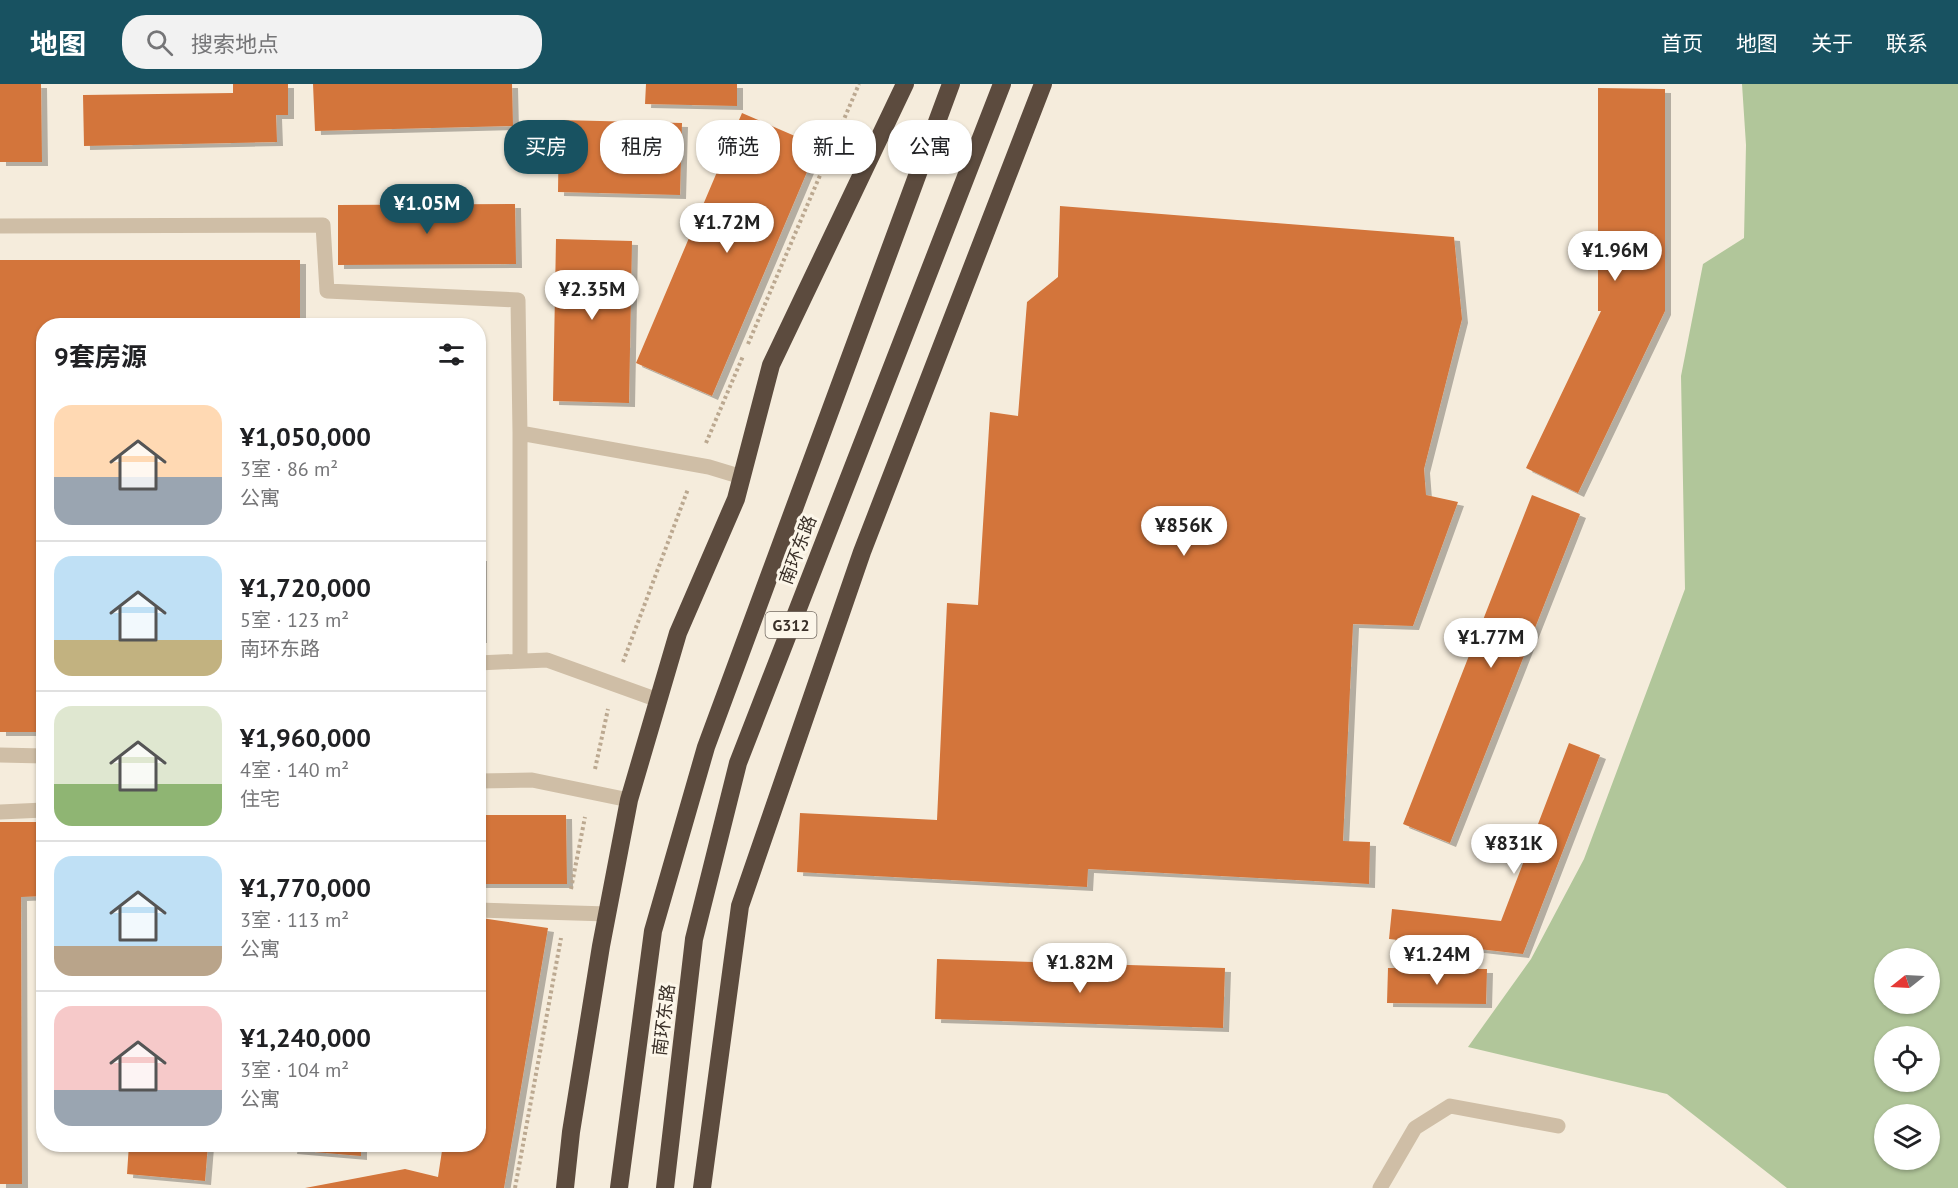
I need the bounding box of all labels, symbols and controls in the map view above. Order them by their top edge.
search box [122,15,542,69]
text: 地图 [30,25,86,62]
icon: search [143,26,176,59]
text: 搜索地点 [191,30,279,58]
text: 首页 [1661,30,1703,57]
text: 地图 [1736,30,1778,57]
text: 关于 [1811,30,1853,57]
text: 联系 [1886,30,1928,57]
chip: 买房 [504,120,588,174]
chip: 租房 [600,120,684,174]
chip: 筛选 [696,120,780,174]
chip: 新上 [792,120,876,174]
chip: 公寓 [888,120,972,174]
pin: ¥1.05M [378,184,476,235]
text: ¥1.05M [394,190,460,216]
pin: ¥1.72M [678,203,776,254]
text: ¥1.72M [694,209,760,235]
pin: ¥1.96M [1566,231,1664,282]
text: ¥1.96M [1582,237,1648,263]
pin: ¥2.35M [543,270,641,321]
text: ¥2.35M [559,276,625,302]
icon: filters [435,338,468,371]
text: 9套房源 [54,340,147,373]
text: ¥1,050,000 [240,420,371,453]
icon: home [102,429,174,501]
text: 3室 · 86 m² [240,456,338,482]
text: 公寓 [240,485,280,511]
pin: ¥856K [1142,506,1226,557]
street label: 南环东路 [774,512,821,588]
text: ¥856K [1155,512,1213,538]
text: ¥1,720,000 [240,571,371,604]
icon: home [102,580,174,652]
text: 5室 · 123 m² [240,607,349,633]
road number: G312 [766,612,816,638]
pin: ¥1.77M [1442,618,1540,669]
text: ¥1.77M [1458,624,1524,650]
text: 南环东路 [240,636,320,662]
text: ¥1,960,000 [240,721,371,754]
icon: home [102,730,174,802]
text: 4室 · 140 m² [240,757,349,783]
text: 住宅 [240,786,280,812]
pin: ¥831K [1472,824,1556,875]
text: ¥831K [1485,830,1543,856]
text: ¥1,770,000 [240,871,371,904]
icon: home [102,880,174,952]
text: 3室 · 113 m² [240,907,349,933]
pin: ¥1.24M [1388,935,1486,986]
text: 公寓 [240,936,280,962]
text: ¥1.24M [1404,941,1470,967]
pin: ¥1.82M [1031,943,1129,994]
north arrow [1874,948,1940,1014]
map controls [1874,948,1940,1170]
text: ¥1.82M [1047,949,1113,975]
street label: 南环东路 [648,983,679,1057]
text: ¥1,240,000 [240,1021,371,1054]
button: locate [1874,1026,1940,1092]
icon: home [102,1030,174,1102]
text: 3室 · 104 m² [240,1057,349,1083]
text: 公寓 [240,1086,280,1112]
button: layers [1874,1104,1940,1170]

